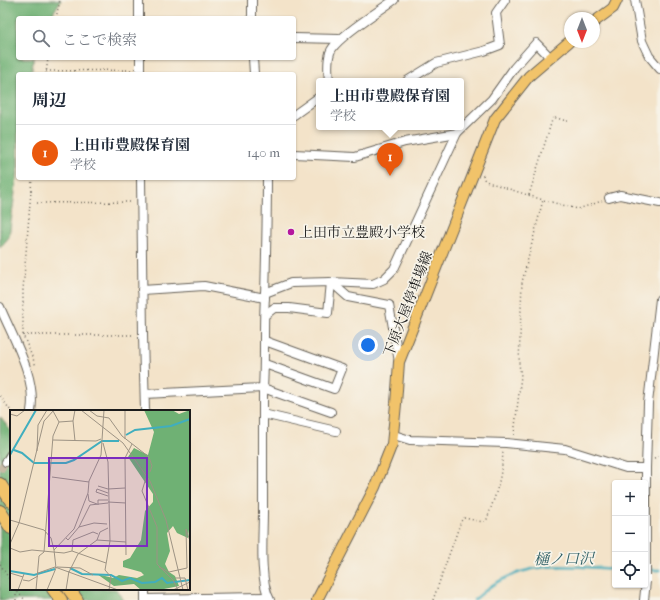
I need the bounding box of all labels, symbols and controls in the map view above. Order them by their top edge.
north arrow [564,12,600,48]
search box [16,16,296,60]
icon: search [30,27,52,49]
text: ここで検索 [62,31,137,49]
popup [316,78,464,130]
text: 上田市豊殿保育園 [330,87,450,105]
text: 周辺 [32,90,66,110]
text: 学校 [330,108,356,123]
text: 上田市豊殿保育園 [70,136,190,154]
pin: 1 [377,143,403,176]
text: 1 [43,145,47,160]
text: 140 m [247,145,280,160]
text: 学校 [70,157,96,172]
place label: 上田市立豊殿小学校 [299,224,425,241]
marker: 上田市立豊殿小学校 [286,227,296,237]
street label: 下原大屋停車場線 [380,249,436,359]
your location [358,335,378,355]
inset map [10,410,190,590]
map controls [612,480,648,588]
button: + [612,480,648,516]
button: − [612,516,648,552]
water label: 樋ノ口沢 [534,549,596,569]
button: locate [612,552,648,588]

